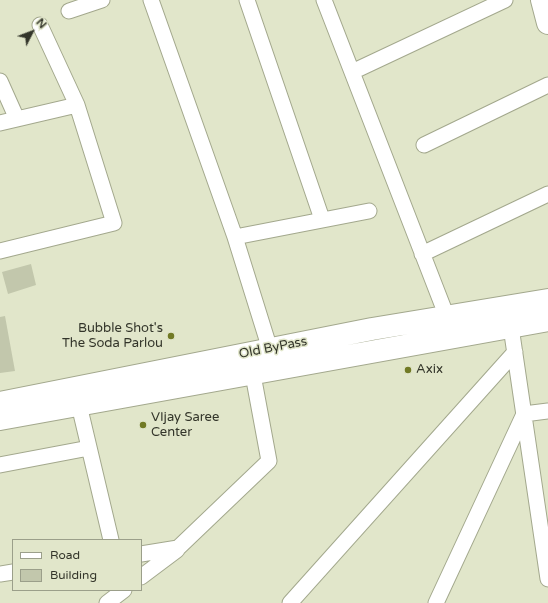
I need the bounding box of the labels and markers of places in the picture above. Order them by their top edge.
place label: Bubble Shot's The Soda Parlou [62,321,163,352]
marker: Bubble Shot's The Soda Parlou [166,331,176,341]
place label: Axix [416,362,443,378]
marker: Axix [403,365,413,375]
place label: VIjay Saree Center [151,410,219,441]
marker: VIjay Saree Center [138,420,148,430]

